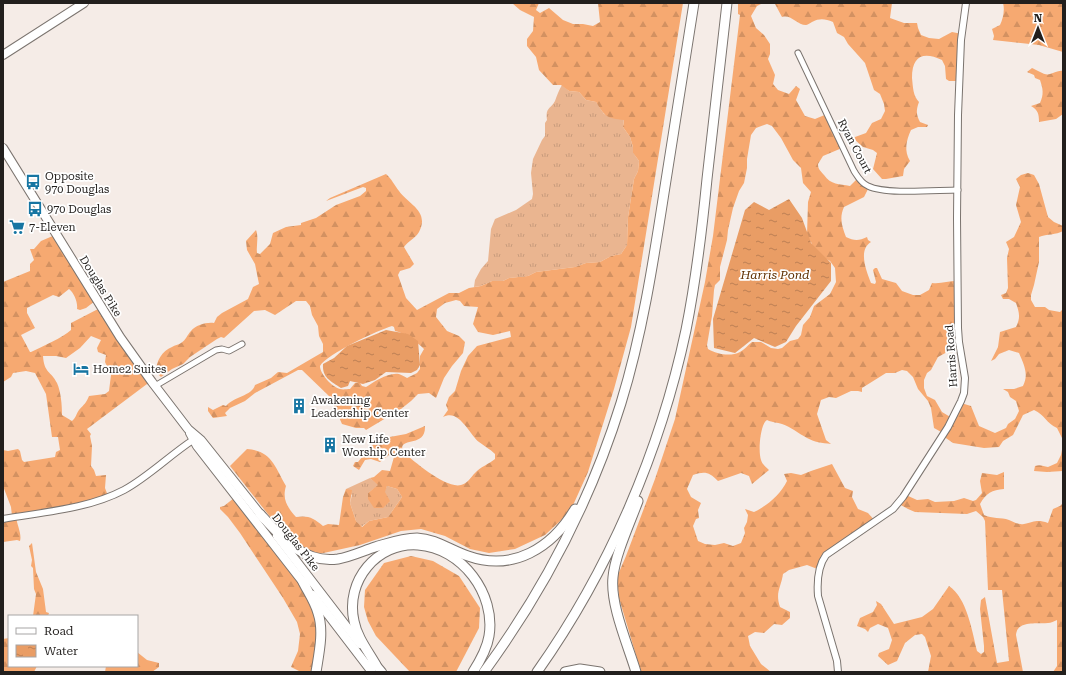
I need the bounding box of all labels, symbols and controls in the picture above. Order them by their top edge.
north arrow [1018,8,1058,48]
text: N [1034,12,1043,25]
street label: Ryan Court [835,117,874,176]
place label: Opposite 970 Douglas [45,170,109,196]
bus stop icon: Opposite 970 Douglas [24,173,42,191]
bus stop icon: 970 Douglas [26,200,44,218]
place label: 970 Douglas [47,203,111,216]
supermarket icon: 7-Eleven [8,218,26,236]
place label: 7-Eleven [29,221,76,234]
street label: Douglas Pike [77,254,124,319]
water label: Harris Pond [739,268,810,282]
street label: Harris Road [943,324,960,388]
hotel icon: Home2 Suites [72,360,90,378]
place label: Home2 Suites [93,363,166,376]
place label: Awakening Leadership Center [311,394,409,420]
building icon: Awakening Leadership Center [290,397,308,415]
place label: New Life Worship Center [342,433,426,459]
building icon: New Life Worship Center [321,436,339,454]
street label: Douglas Pike [269,511,322,574]
legend [8,615,138,667]
text: Road [44,624,74,638]
text: Water [44,644,78,658]

